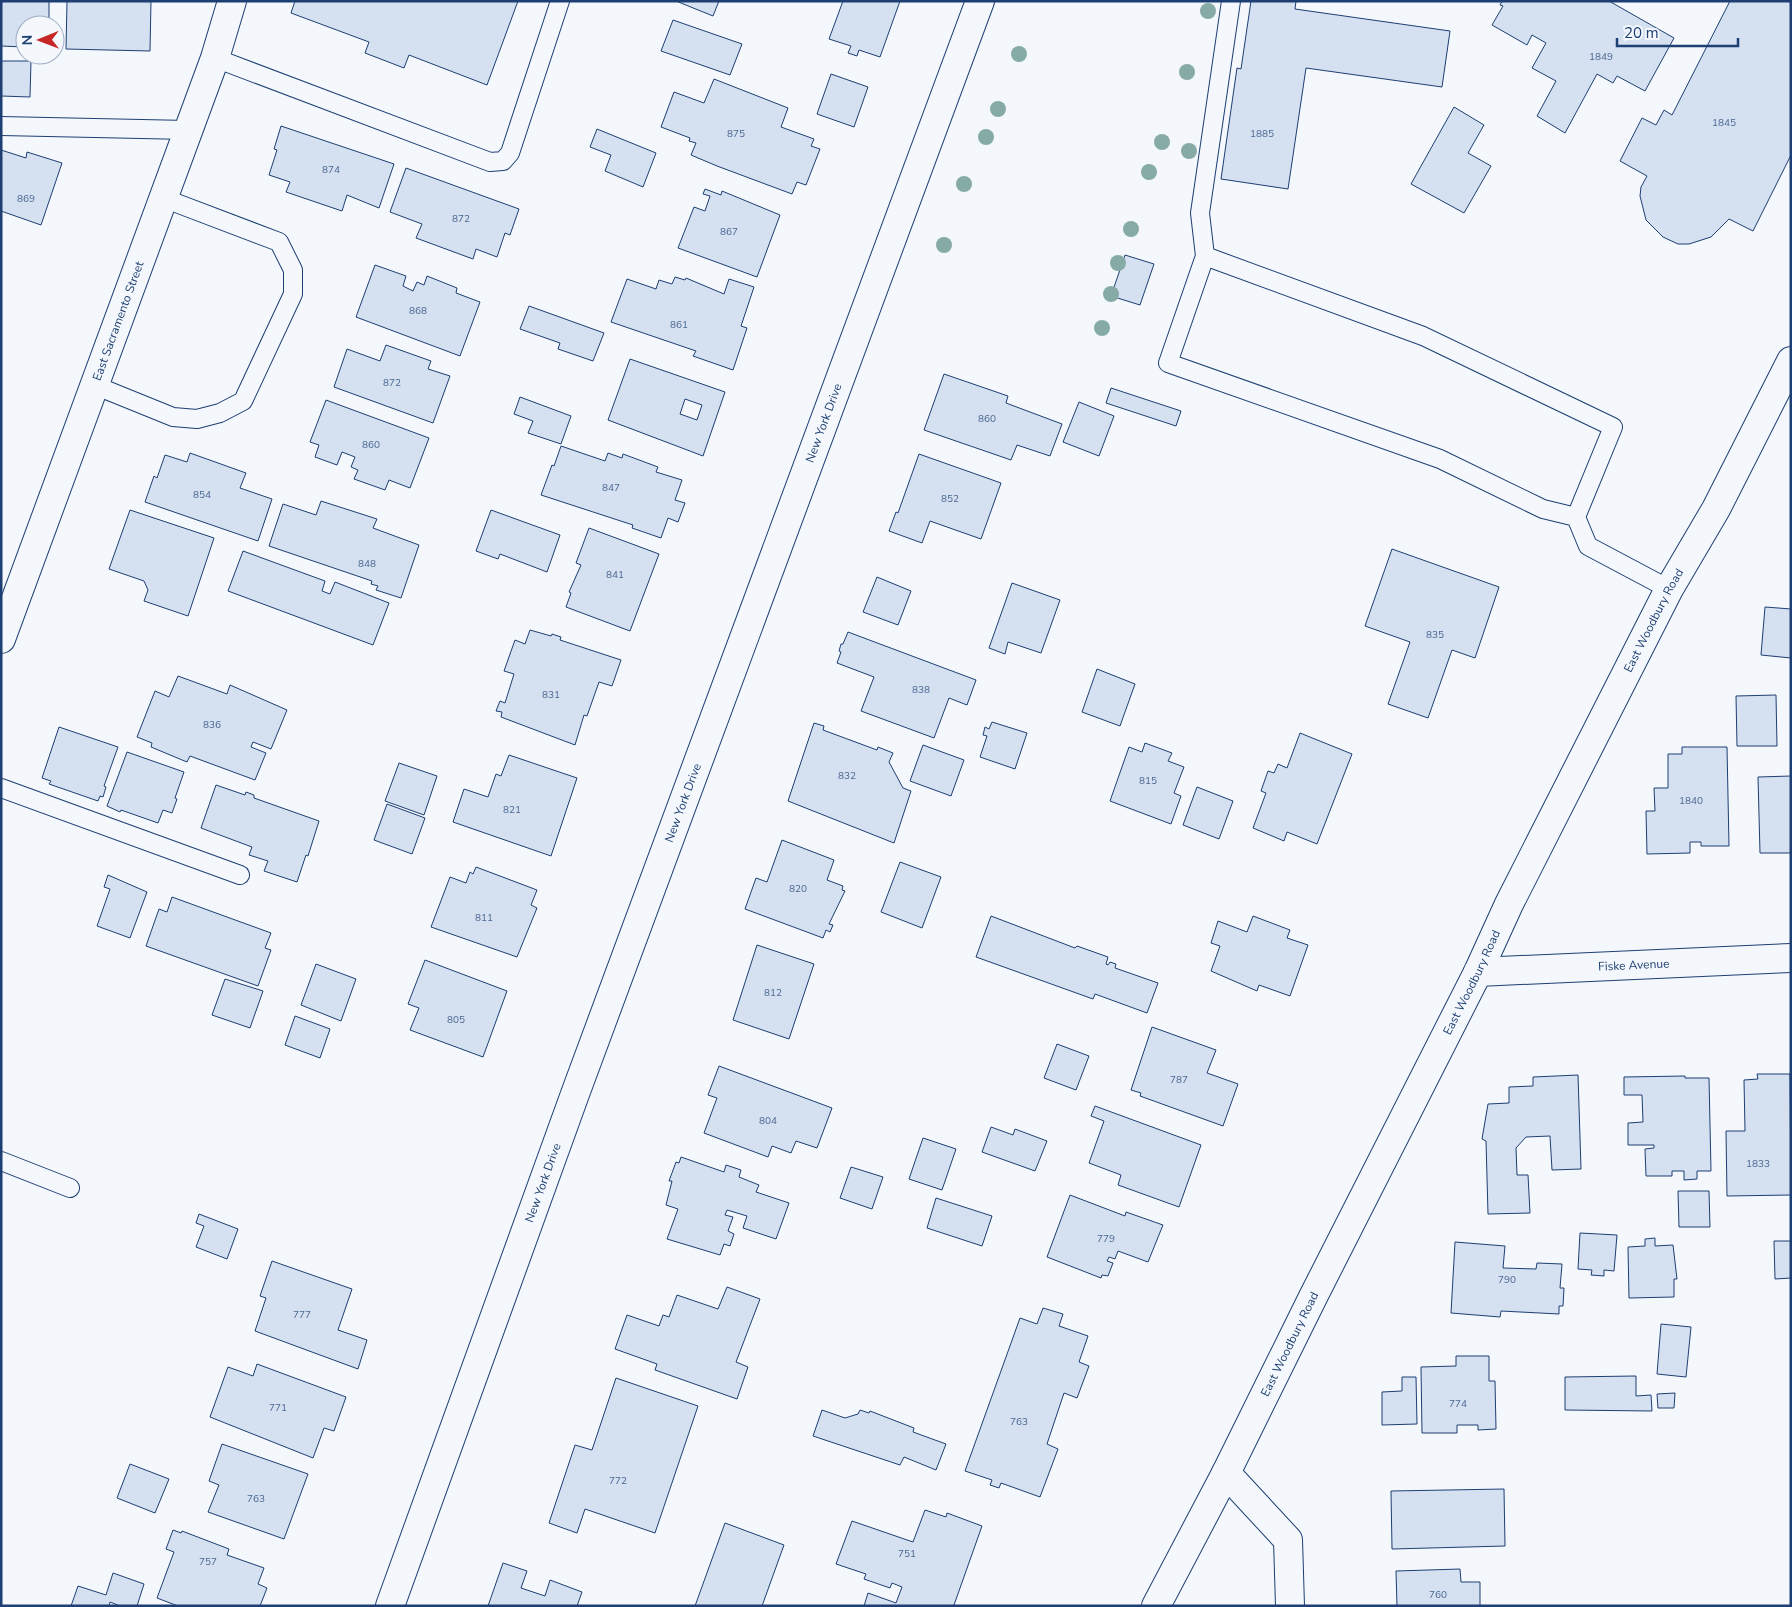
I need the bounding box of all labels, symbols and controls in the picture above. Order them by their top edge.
north arrow [15,15,65,65]
scale bar [1617,15,1738,47]
text: 20 m [1624,23,1659,43]
text: N [18,35,37,46]
house number: 1849 [1589,50,1613,64]
house number: 1845 [1712,116,1736,130]
house number: 875 [727,127,745,141]
house number: 1885 [1250,127,1274,141]
house number: 874 [322,163,340,177]
house number: 869 [17,192,35,206]
house number: 872 [452,212,470,226]
house number: 867 [720,225,738,239]
street label: East Sacramento Street [89,258,148,383]
house number: 868 [409,304,427,318]
house number: 861 [670,318,688,332]
house number: 872 [383,376,401,390]
street label: New York Drive [802,381,846,465]
house number: 860 [978,412,996,426]
house number: 860 [362,438,380,452]
house number: 847 [602,481,620,495]
house number: 854 [193,488,211,502]
house number: 852 [941,492,959,506]
house number: 848 [358,557,376,571]
street label: East Woodbury Road [1620,566,1687,675]
house number: 841 [606,568,624,582]
house number: 835 [1426,628,1444,642]
house number: 838 [912,683,930,697]
house number: 831 [542,688,560,702]
house number: 836 [203,718,221,732]
street label: New York Drive [661,761,705,845]
house number: 832 [838,769,856,783]
house number: 815 [1139,774,1157,788]
house number: 1840 [1679,794,1703,808]
house number: 821 [503,803,521,817]
house number: 820 [789,882,807,896]
house number: 811 [475,911,493,925]
street label: East Woodbury Road [1439,927,1504,1038]
street label: Fiske Avenue [1598,955,1670,975]
house number: 812 [764,986,782,1000]
house number: 805 [447,1013,465,1027]
house number: 787 [1170,1073,1188,1087]
house number: 804 [759,1114,777,1128]
street label: New York Drive [521,1141,565,1225]
house number: 1833 [1746,1157,1770,1171]
house number: 779 [1097,1232,1115,1246]
house number: 790 [1498,1273,1516,1287]
street label: East Woodbury Road [1257,1289,1322,1399]
house number: 777 [293,1308,311,1322]
house number: 774 [1449,1397,1467,1411]
house number: 771 [269,1401,287,1415]
house number: 763 [1010,1415,1028,1429]
house number: 772 [609,1474,627,1488]
house number: 763 [247,1492,265,1506]
house number: 751 [898,1547,916,1561]
house number: 757 [199,1555,217,1569]
house number: 760 [1429,1588,1447,1602]

